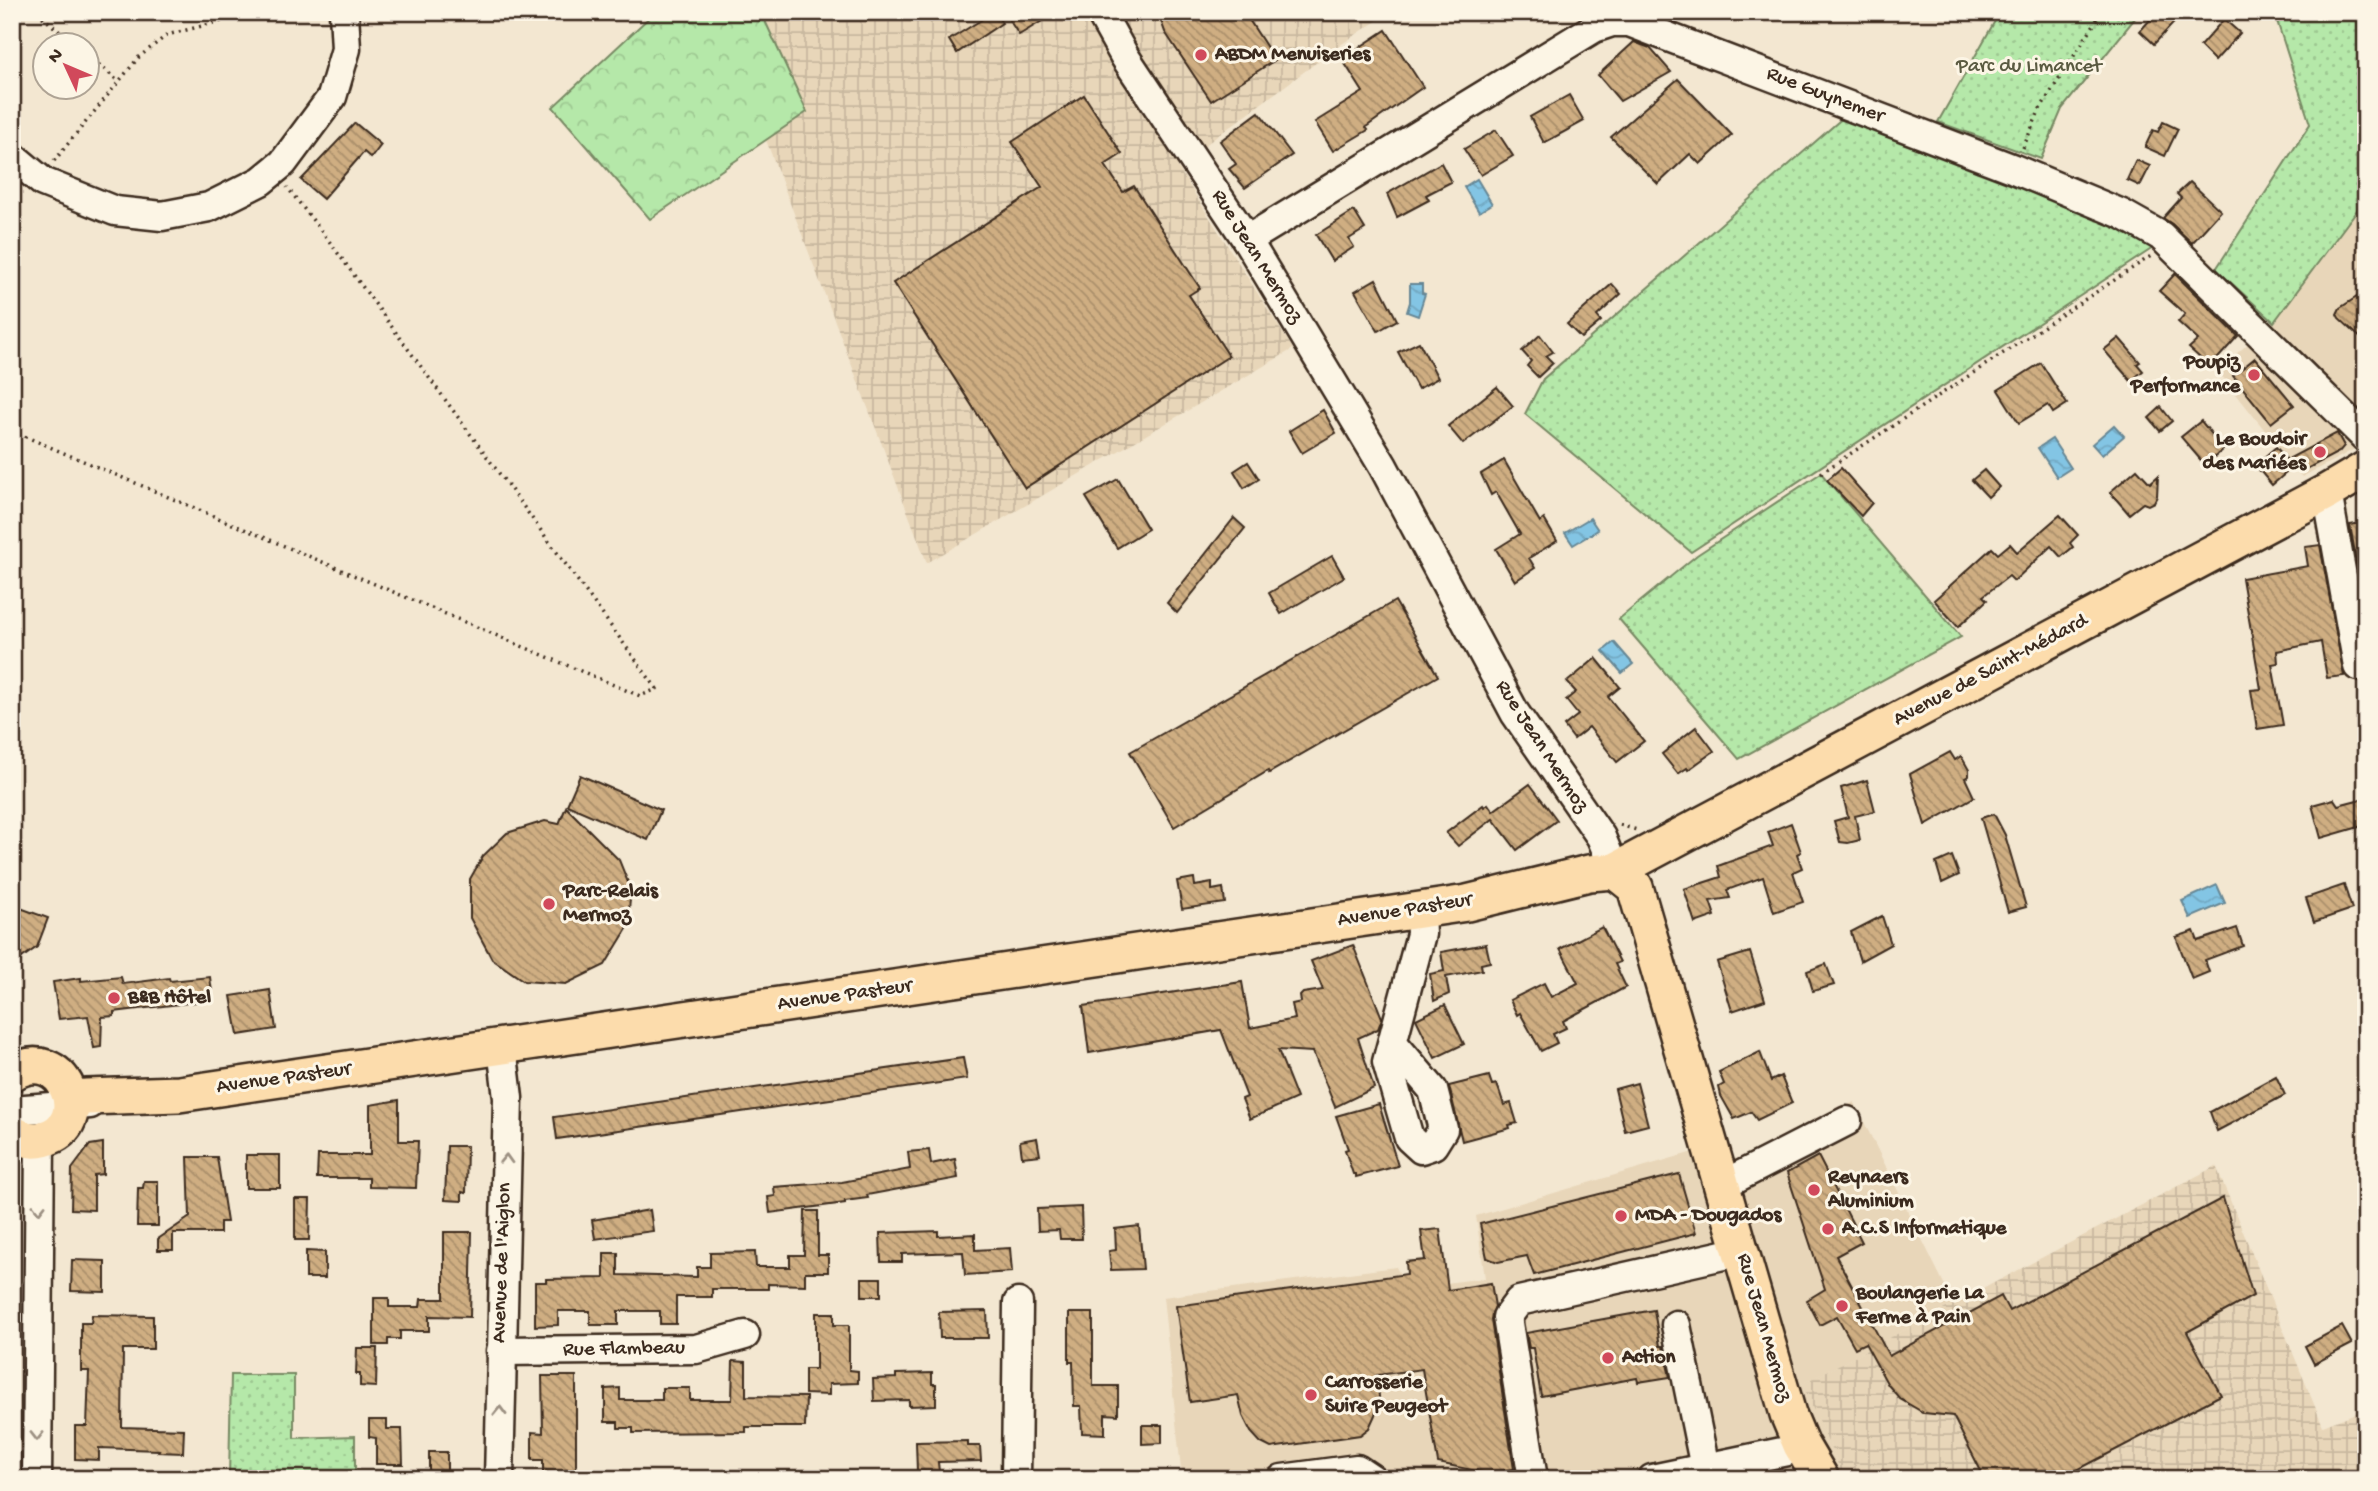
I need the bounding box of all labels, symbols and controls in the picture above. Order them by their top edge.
north arrow [32,32,102,102]
place label: ABDM Menuiseries [1214,43,1372,68]
text: N [44,44,69,69]
marker: ABDM Menuiseries [1193,47,1209,63]
park label: Parc du Limancet [1955,55,2104,80]
street label: Rue Guynemer [1763,62,1889,130]
street label: Rue Jean Mermoz [1205,185,1308,329]
place label: Poupiz Performance [2130,351,2242,400]
marker: Poupiz Performance [2246,367,2262,383]
place label: Le Boudoir des Mariées [2203,428,2309,477]
marker: Le Boudoir des Mariées [2312,444,2328,460]
street label: Avenue de Saint-Médard [1890,608,2094,733]
street label: Rue Jean Mermoz [1489,676,1594,819]
place label: Parc-Relais Mermoz [562,880,659,929]
street label: Avenue Pasteur [1336,888,1476,934]
marker: Parc-Relais Mermoz [541,896,557,912]
street label: Avenue Pasteur [776,974,916,1018]
place label: B&B Hôtel [127,986,211,1011]
marker: B&B Hôtel [106,990,122,1006]
street label: Avenue Pasteur [215,1057,355,1101]
one-way arrow [498,1153,514,1163]
place label: Reynaers Aluminium [1827,1166,1914,1215]
street label: Avenue de l'Aiglon [488,1182,518,1344]
marker: Reynaers Aluminium [1806,1182,1822,1198]
one-way arrow [31,1204,47,1214]
place label: MDA - Dougados [1635,1204,1782,1229]
marker: MDA - Dougados [1613,1208,1629,1224]
place label: A.C.S Informatique [1841,1217,2008,1242]
marker: A.C.S Informatique [1820,1221,1836,1237]
street label: Rue Jean Mermoz [1730,1251,1796,1406]
place label: Boulangerie La Ferme à Pain [1855,1282,1985,1331]
marker: Boulangerie La Ferme à Pain [1834,1298,1850,1314]
street label: Rue Flambeau [563,1336,685,1364]
place label: Action [1621,1346,1677,1371]
marker: Action [1600,1350,1616,1366]
place label: Carrosserie Suire Peugeot [1324,1371,1449,1420]
marker: Carrosserie Suire Peugeot [1303,1387,1319,1403]
one-way arrow [492,1405,508,1415]
one-way arrow [29,1431,45,1442]

